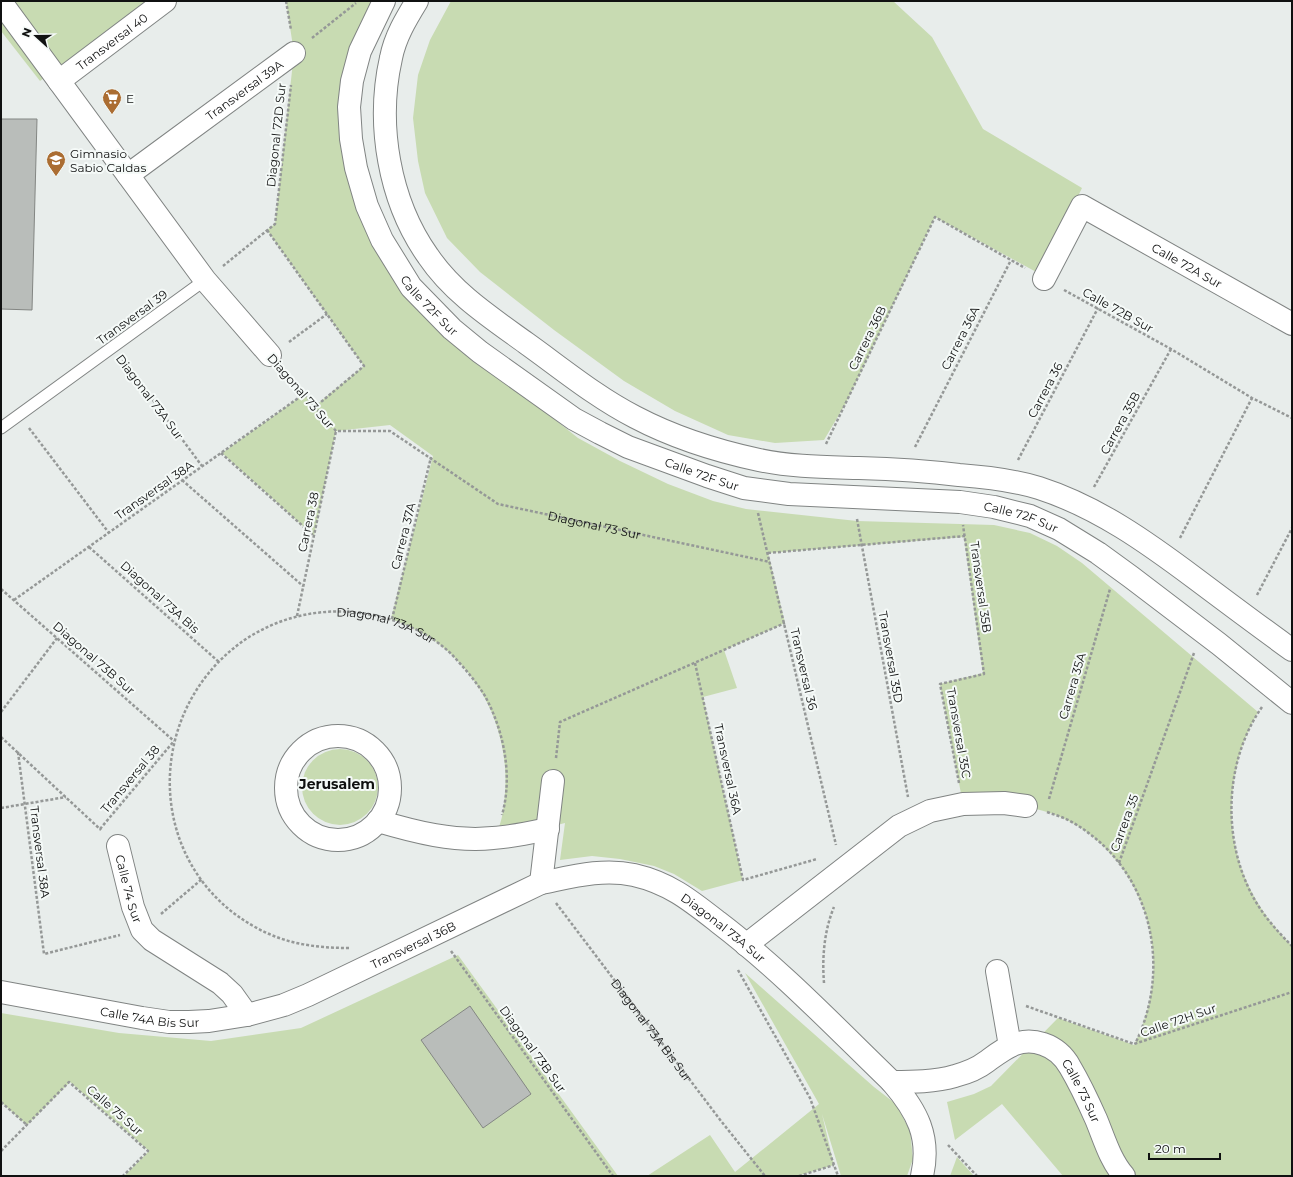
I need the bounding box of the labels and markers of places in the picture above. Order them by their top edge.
supermarket icon: E [101,87,123,115]
place label: E [126,91,134,106]
place label: Gimnasio Sabio Caldas [70,146,146,175]
school or university icon: Gimnasio Sabio Caldas [45,149,67,177]

